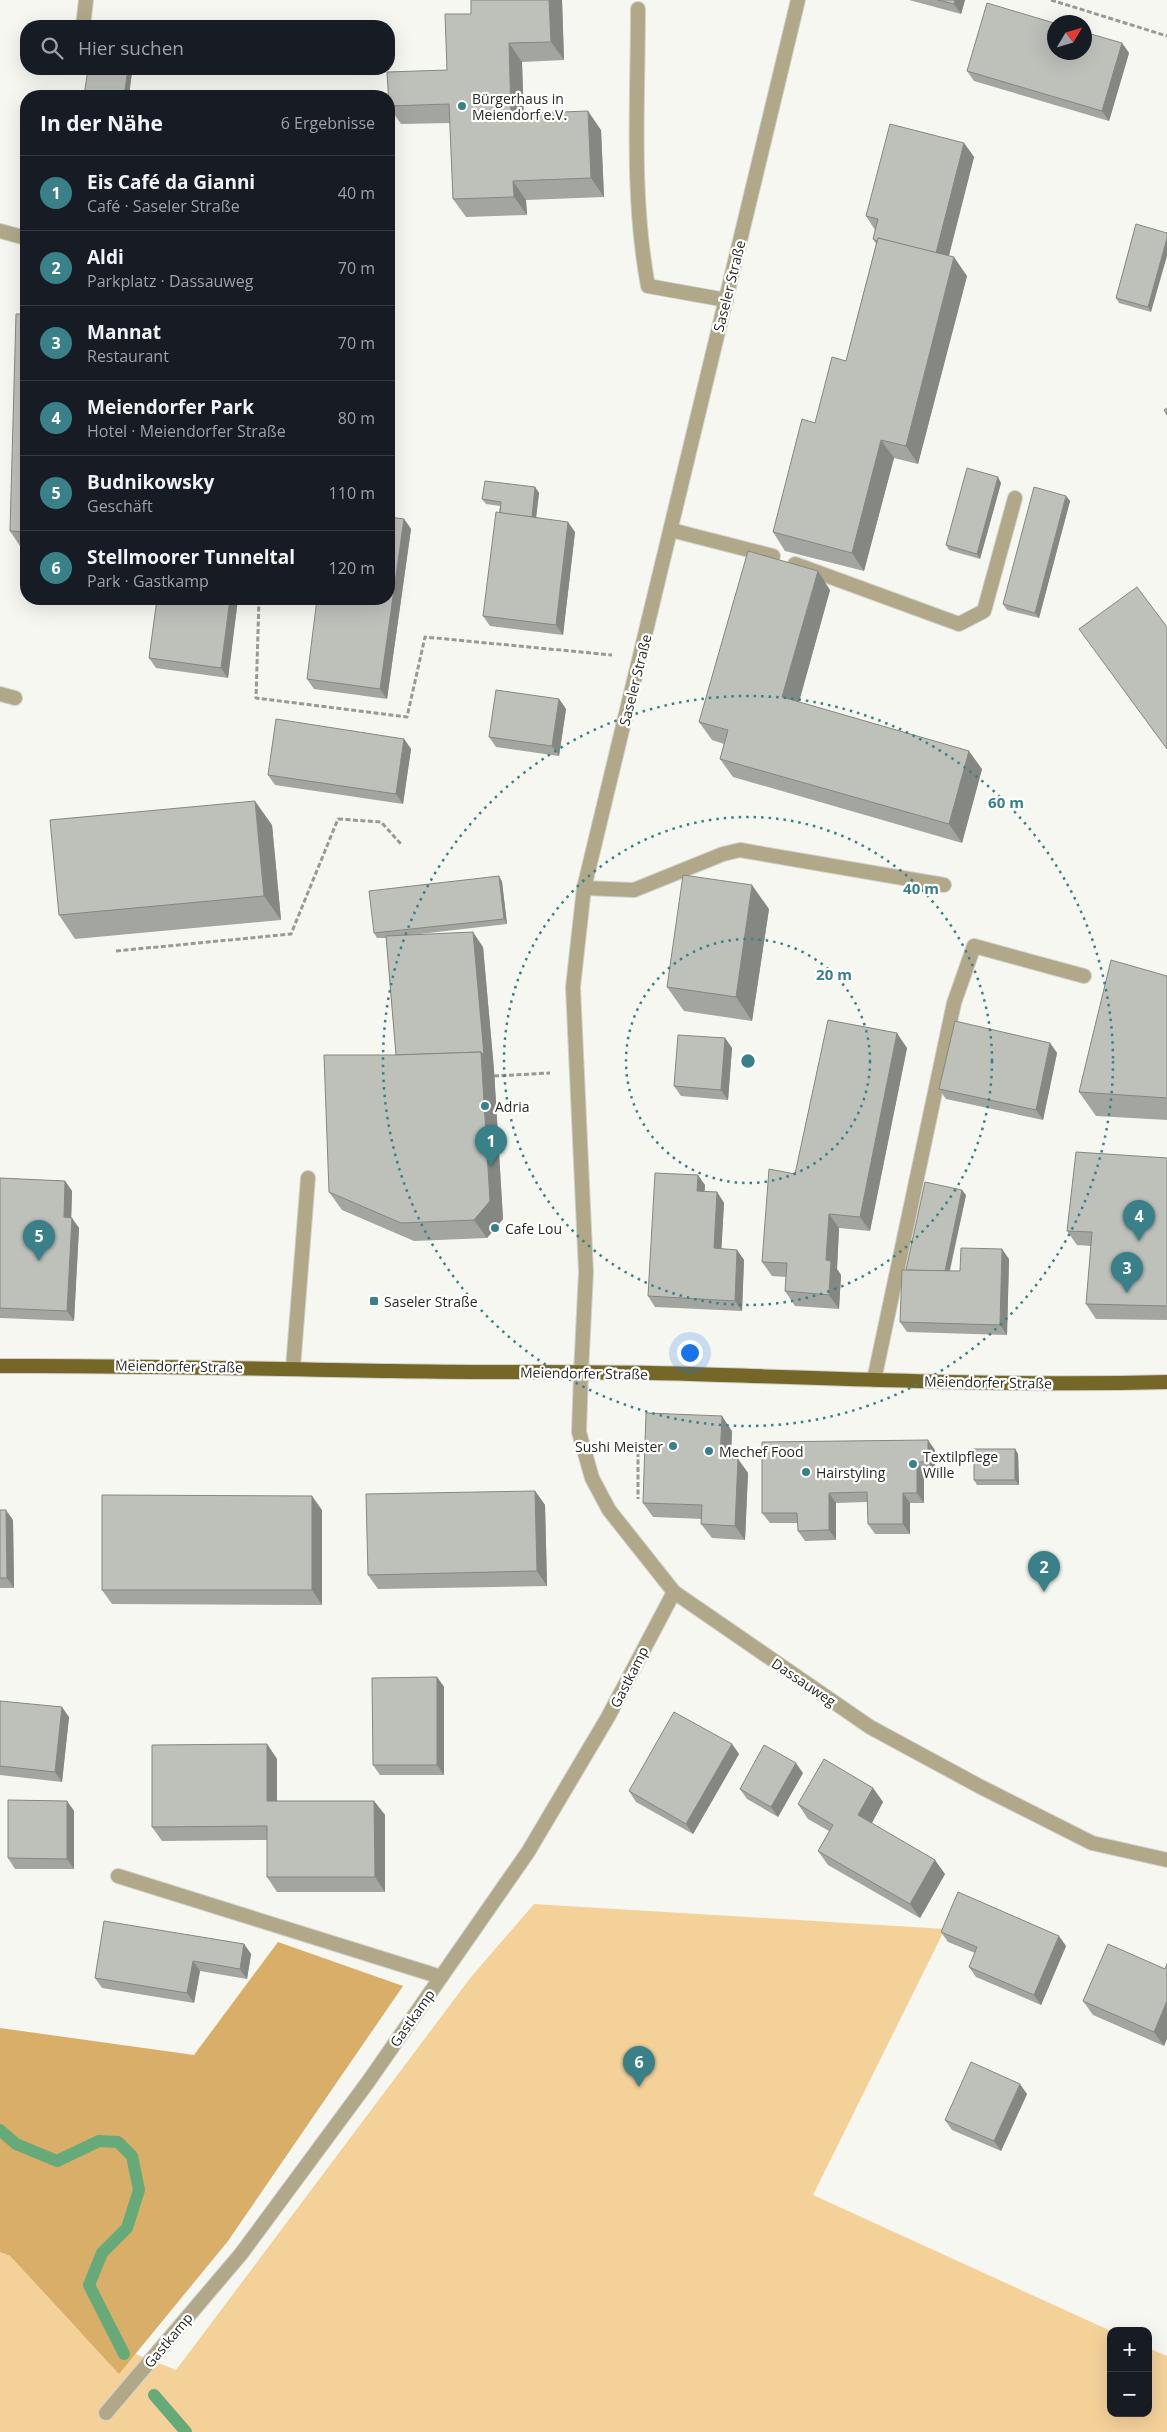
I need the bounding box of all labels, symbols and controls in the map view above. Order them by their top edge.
north arrow [1047,15,1092,60]
search box [20,20,395,75]
icon: search [38,34,66,62]
text: Hier suchen [78,35,184,61]
place label: Bürgerhaus in Meiendorf e.V. [472,89,567,124]
marker: Bürgerhaus in Meiendorf e.V. [456,100,468,112]
text: In der Nähe [40,109,163,137]
text: 6 Ergebnisse [281,112,375,134]
text: Eis Café da Gianni [87,169,255,195]
text: 1 [51,182,61,204]
text: 40 m [338,182,375,204]
text: Café · Saseler Straße [87,195,240,217]
street label: Saseler Straße [708,238,750,334]
text: Aldi [87,244,124,270]
text: 2 [51,257,61,279]
text: 70 m [338,257,375,279]
text: Parkplatz · Dassauweg [87,270,253,292]
text: Mannat [87,319,161,345]
text: 3 [51,332,61,354]
text: 70 m [338,332,375,354]
text: Restaurant [87,345,169,367]
text: Meiendorfer Park [87,394,254,420]
text: 4 [51,407,61,429]
text: 80 m [338,407,375,429]
text: Hotel · Meiendorfer Straße [87,420,286,442]
text: Budnikowsky [87,469,214,495]
text: 5 [51,482,61,504]
text: 110 m [329,482,375,504]
text: Geschäft [87,495,153,517]
text: Stellmoorer Tunneltal [87,544,295,570]
text: 6 [51,557,61,579]
text: 120 m [329,557,375,579]
text: Park · Gastkamp [87,570,209,592]
street label: Saseler Straße [614,632,656,728]
text: 60 m [988,792,1024,812]
text: 40 m [903,878,939,898]
text: 20 m [816,964,852,984]
centre of rings [739,1052,757,1070]
place label: Adria [495,1097,529,1116]
marker: Adria [479,1100,491,1112]
pin: 1 [475,1125,507,1166]
pin: 4 [1123,1200,1155,1241]
place label: Cafe Lou [505,1219,562,1238]
pin: 5 [23,1220,55,1261]
marker: Cafe Lou [489,1222,501,1234]
pin: 3 [1111,1252,1143,1293]
place label: Saseler Straße [384,1292,478,1311]
marker: Saseler Straße [368,1295,380,1307]
your location [677,1340,703,1366]
street label: Meiendorfer Straße [115,1355,243,1377]
street label: Meiendorfer Straße [520,1362,648,1384]
street label: Meiendorfer Straße [924,1371,1052,1393]
place label: Sushi Meister [575,1437,663,1456]
marker: Sushi Meister [667,1440,679,1452]
place label: Mechef Food [719,1442,804,1461]
marker: Mechef Food [703,1445,715,1457]
place label: Textilpflege Wille [923,1447,998,1482]
marker: Textilpflege Wille [907,1458,919,1470]
place label: Hairstyling [816,1463,886,1482]
marker: Hairstyling [800,1466,812,1478]
pin: 2 [1028,1551,1060,1592]
street label: Gastkamp [605,1643,653,1711]
street label: Dassauweg [768,1653,840,1711]
street label: Gastkamp [385,1985,439,2051]
pin: 6 [623,2046,655,2087]
street label: Gastkamp [139,2309,197,2371]
map controls [1107,2327,1152,2417]
button: + [1107,2327,1152,2372]
button: − [1107,2372,1152,2417]

